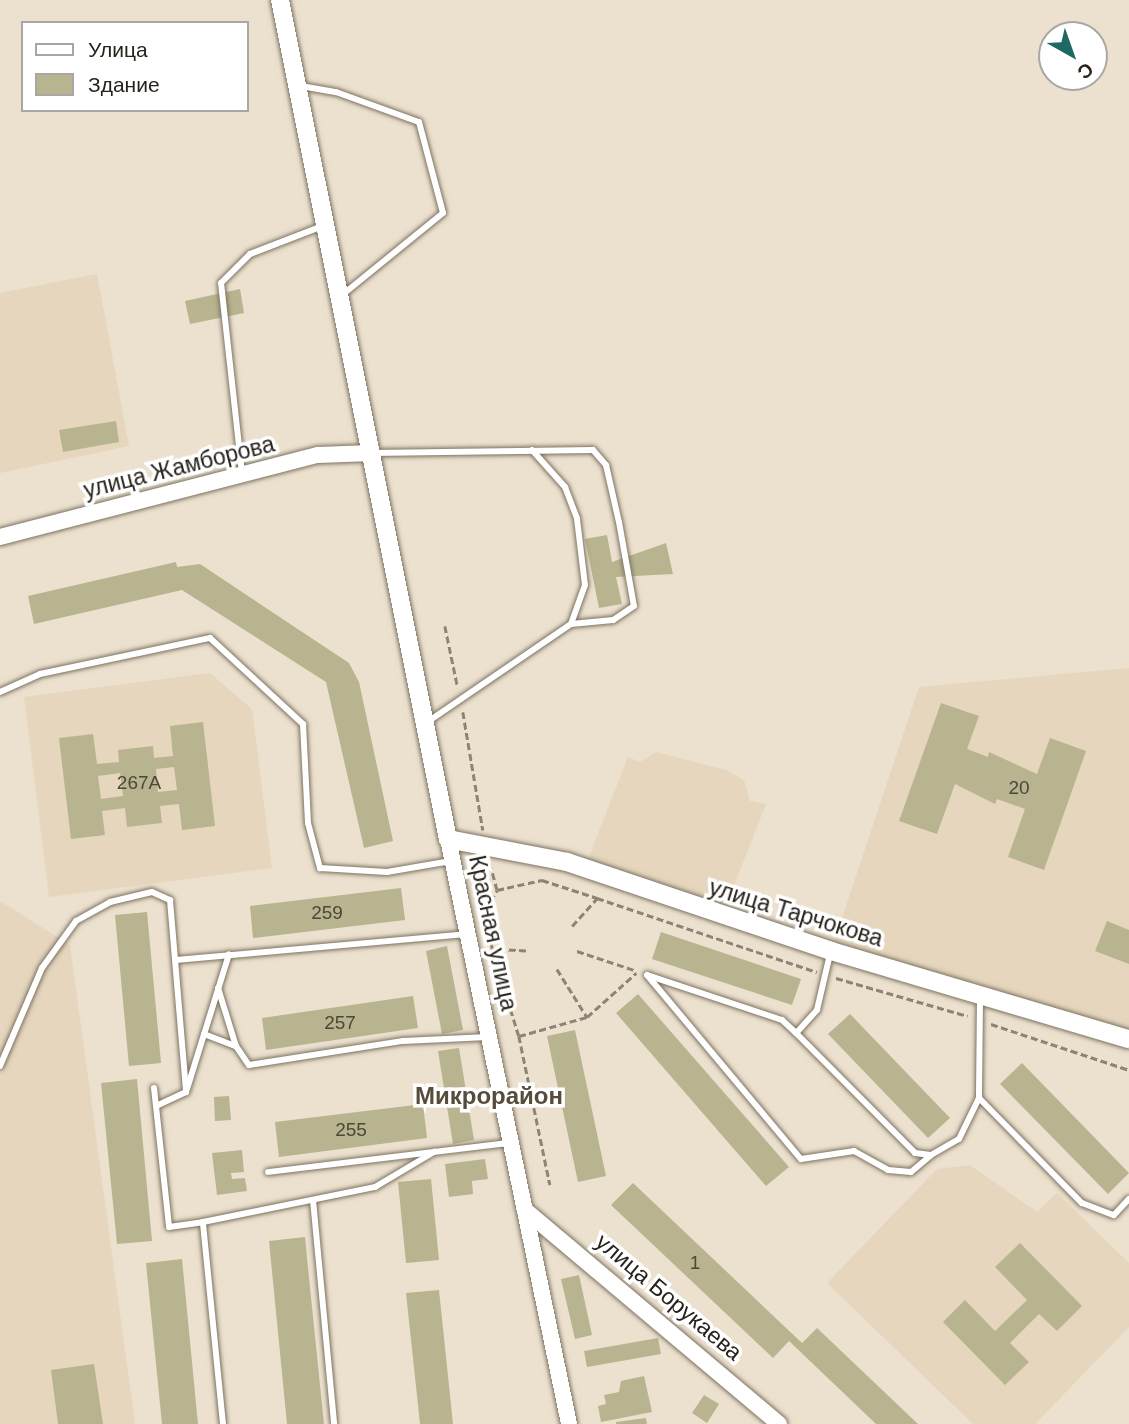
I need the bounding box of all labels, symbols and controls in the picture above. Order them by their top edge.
legend [21,21,248,112]
north arrow [1038,21,1108,91]
text: Улица [88,38,148,61]
text: С [1074,58,1098,83]
text: Здание [88,73,160,96]
street label: улица Жамборова [81,430,277,504]
house number: 267А [117,772,161,794]
house number: 20 [1008,777,1030,799]
street label: Красная улица [463,853,523,1013]
street label: улица Тарчокова [706,873,886,953]
house number: 259 [311,902,343,924]
house number: 257 [324,1012,356,1034]
district label: Микрорайон [415,1082,563,1110]
house number: 255 [335,1119,367,1141]
street label: улица Борукаева [590,1228,748,1366]
house number: 1 [690,1252,700,1274]

